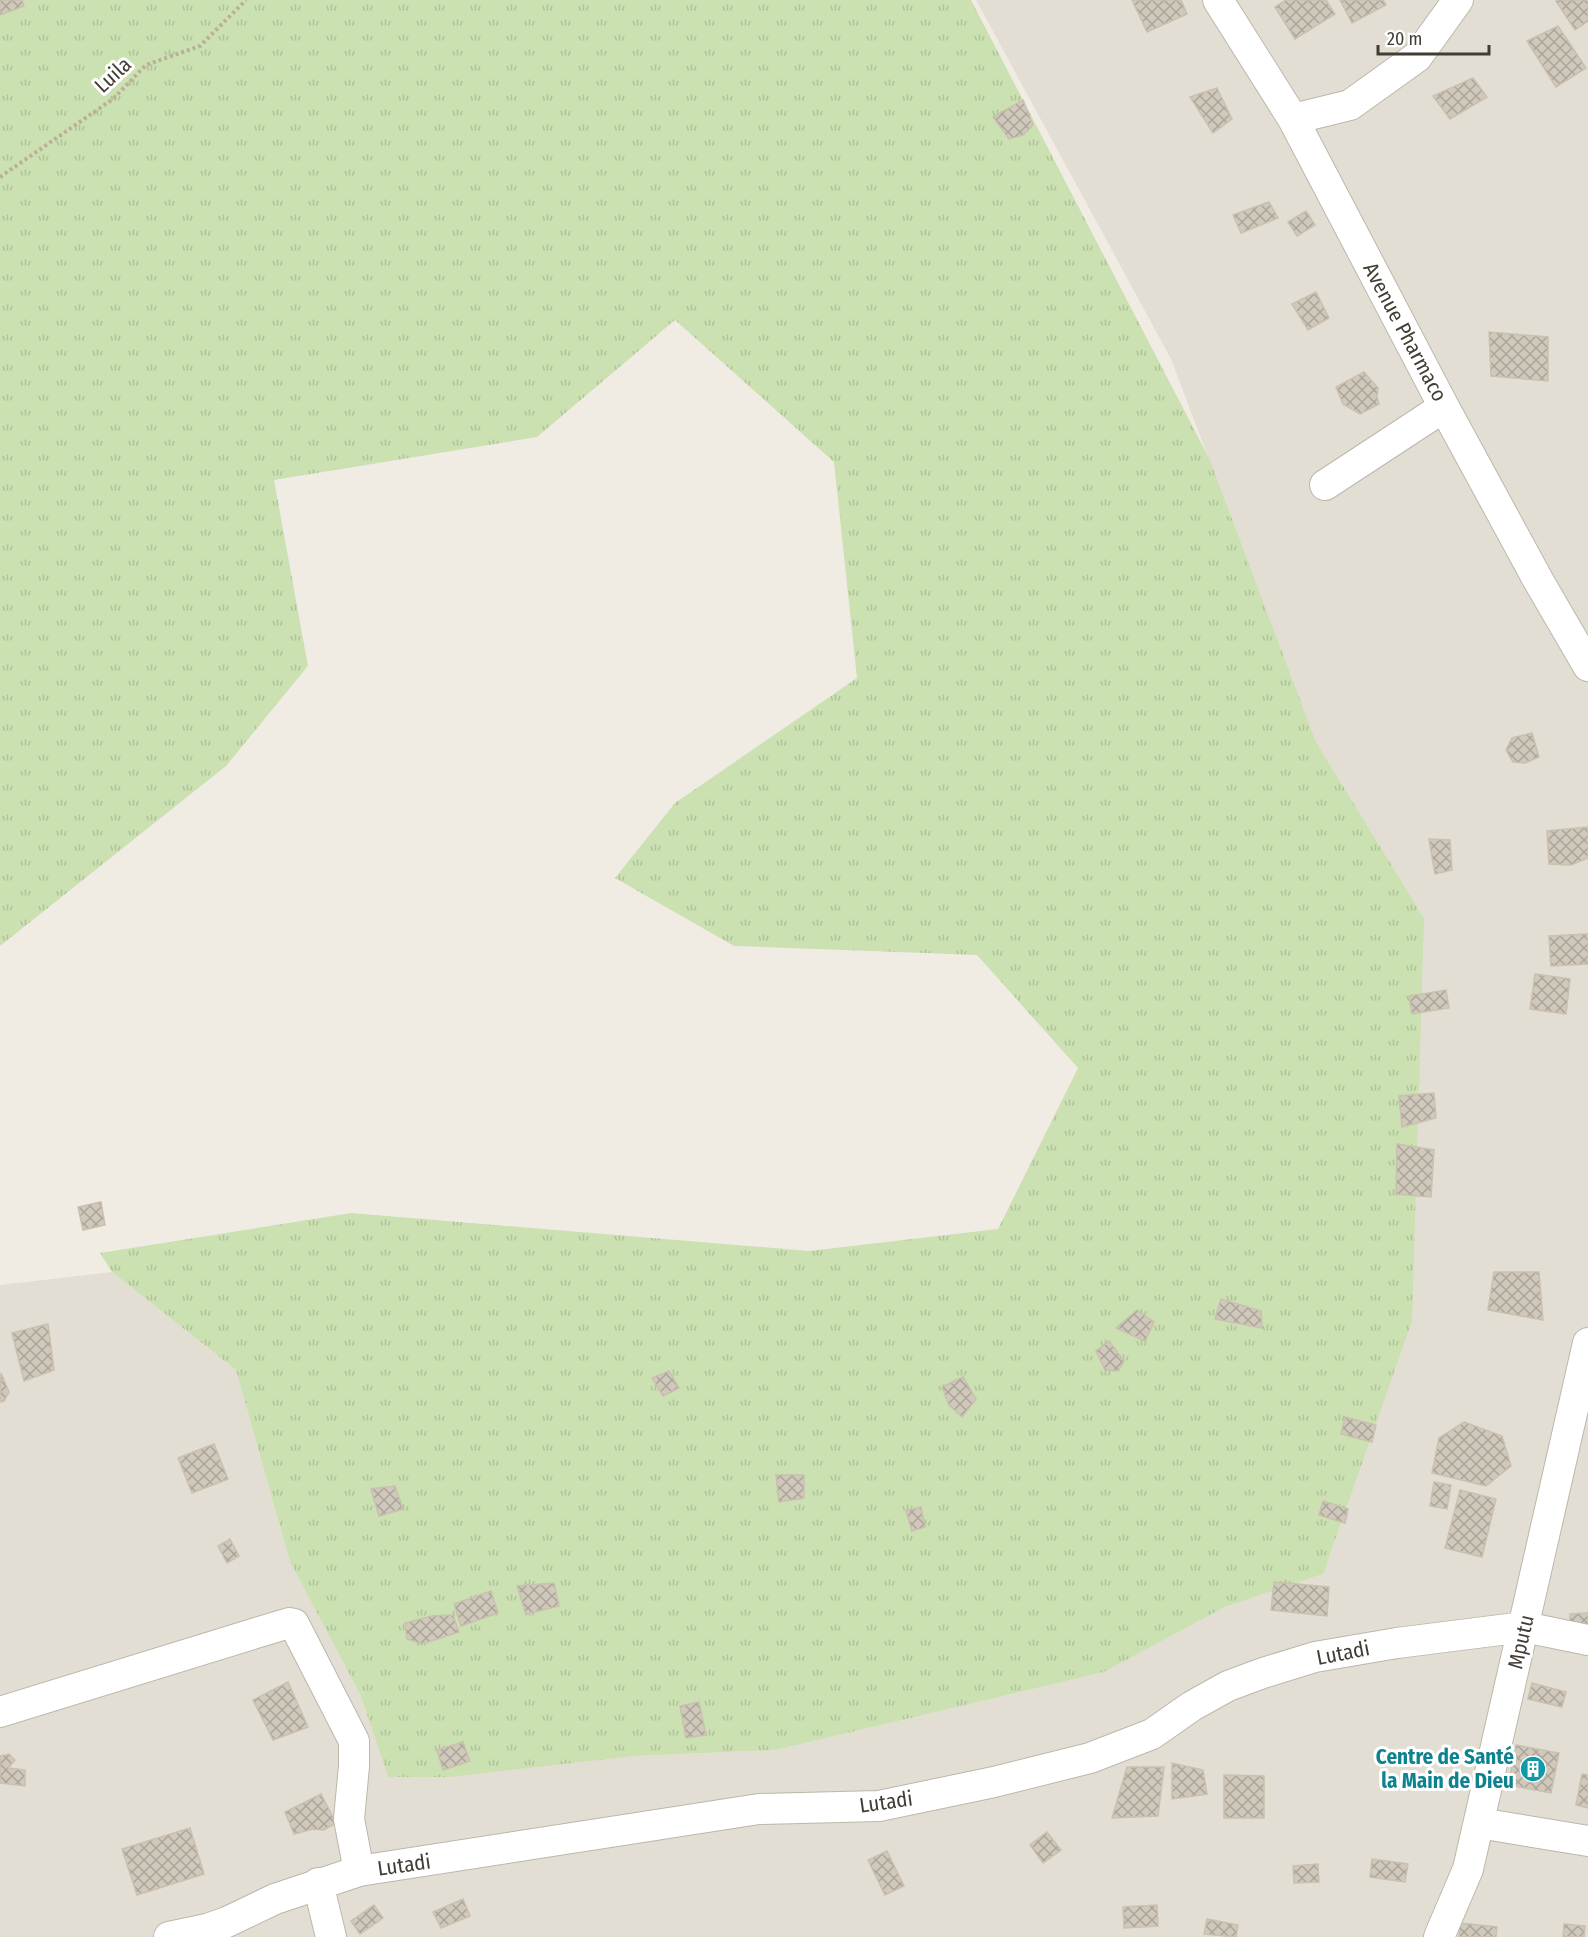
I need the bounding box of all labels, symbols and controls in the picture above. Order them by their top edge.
scale bar [1378,18,1489,56]
text: 20 m [1387,28,1422,50]
street label: Luila [89,52,137,98]
street label: Avenue Pharmaco [1358,258,1452,406]
street label: Mputu [1502,1612,1540,1672]
street label: Lutadi [1314,1635,1372,1671]
place label: Centre de Santé la Main de Dieu [1376,1744,1514,1794]
building icon: Centre de Santé la Main de Dieu [1518,1754,1548,1784]
street label: Lutadi [858,1785,914,1819]
street label: Lutadi [376,1848,432,1882]

